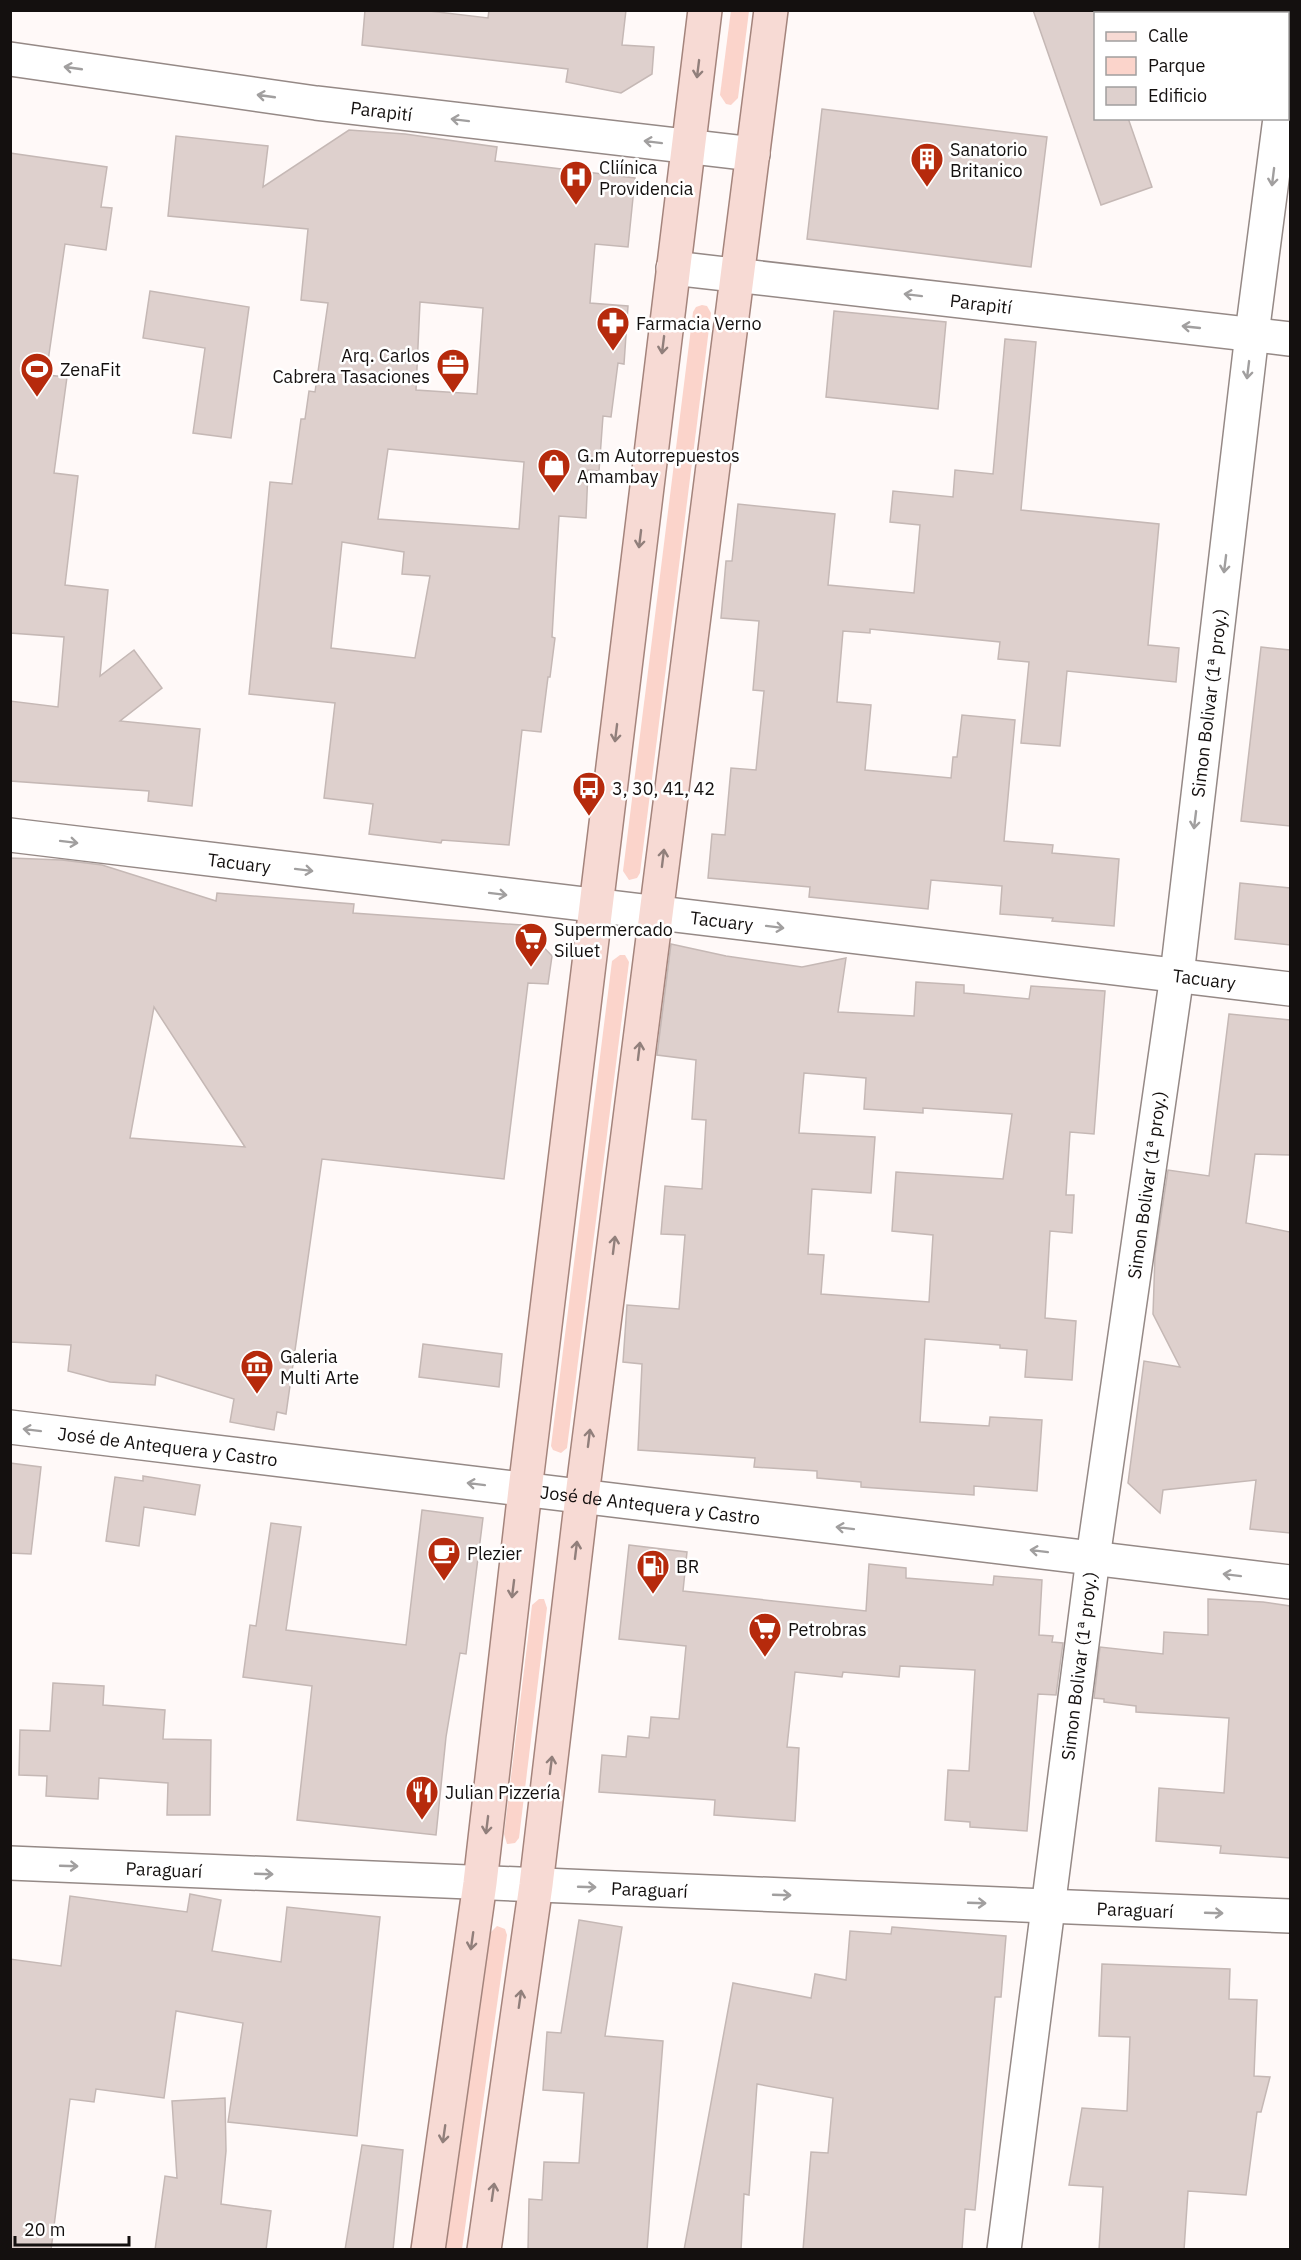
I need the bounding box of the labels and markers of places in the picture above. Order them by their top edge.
place label: Sanatorio Britanico [950,138,1027,182]
building icon: Sanatorio Britanico [909,141,945,188]
place label: Cliínica Providencia [599,156,694,200]
hospital icon: Cliínica Providencia [558,159,594,206]
pharmacy icon: Farmacia Verno [595,305,631,352]
place label: Farmacia Verno [636,312,762,335]
place label: Arq. Carlos Cabrera Tasaciones [272,344,430,388]
office icon: Arq. Carlos Cabrera Tasaciones [435,347,471,394]
sports icon: ZenaFit [19,351,55,398]
place label: ZenaFit [60,358,121,381]
place label: G.m Autorrepuestos Amambay [577,444,740,488]
shop icon: G.m Autorrepuestos Amambay [536,447,572,494]
bus stop icon: 3, 30, 41, 42 [571,770,607,817]
place label: 3, 30, 41, 42 [612,777,715,800]
place label: Supermercado Siluet [554,918,673,962]
supermarket icon: Supermercado Siluet [513,921,549,968]
place label: Galeria Multi Arte [280,1345,359,1389]
museum icon: Galeria Multi Arte [239,1348,275,1395]
cafe icon: Plezier [426,1535,462,1582]
place label: Plezier [467,1542,522,1565]
fuel station icon: BR [635,1548,671,1595]
place label: BR [676,1555,699,1578]
supermarket icon: Petrobras [747,1611,783,1658]
place label: Petrobras [788,1618,867,1641]
restaurant icon: Julian Pizzería [404,1774,440,1821]
place label: Julian Pizzería [445,1781,561,1804]

